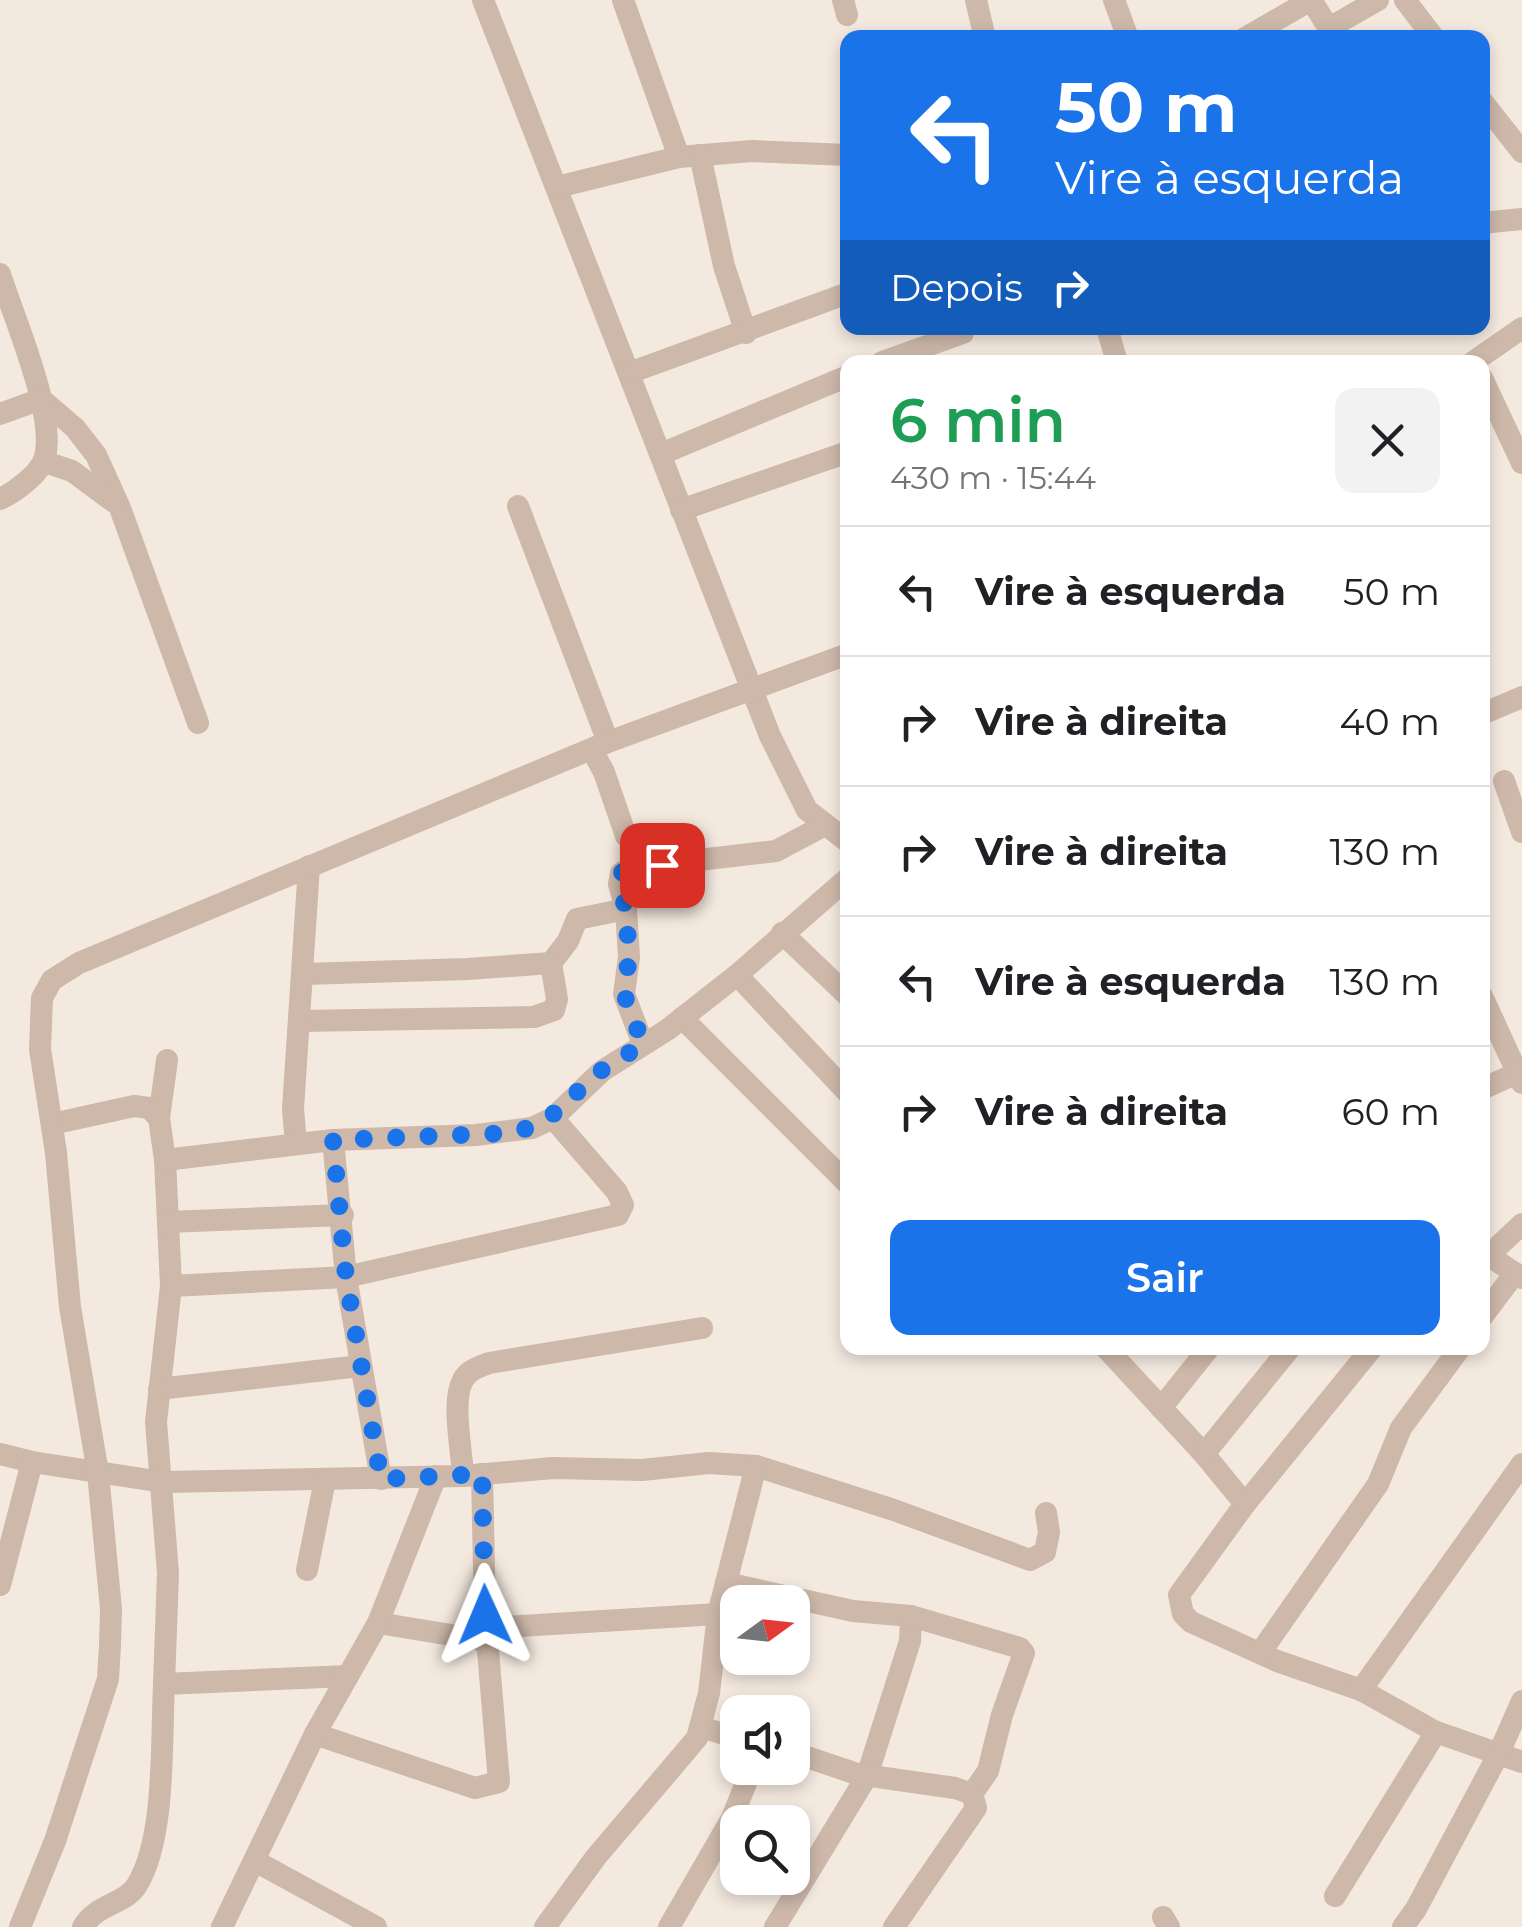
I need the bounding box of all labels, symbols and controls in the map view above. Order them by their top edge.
text: 50 m [1055,64,1237,150]
icon: left [890,70,1020,200]
text: Vire à esquerda [1055,150,1404,205]
icon: right [1043,260,1098,315]
text: Depois [890,264,1023,311]
text: 6 min [890,384,1066,457]
button: close [1335,388,1440,493]
text: 430 m · 15:44 [890,458,1096,497]
icon: left [890,564,945,619]
text: Vire à esquerda [975,568,1286,615]
text: 50 m [1343,568,1440,615]
icon: right [890,694,945,749]
text: Vire à direita [975,698,1228,745]
text: 40 m [1339,698,1440,745]
pin [620,823,705,908]
icon: right [890,824,945,879]
text: Vire à direita [975,828,1228,875]
text: 130 m [1329,828,1440,875]
icon: arrive [635,838,690,893]
icon: left [890,954,945,1009]
text: Vire à esquerda [975,958,1286,1005]
text: 130 m [1329,958,1440,1005]
icon: right [890,1084,945,1139]
text: Vire à direita [975,1088,1228,1135]
text: 60 m [1341,1088,1440,1135]
button: Sair [890,1220,1440,1335]
position arrow [433,1563,537,1667]
north arrow [720,1585,810,1675]
map controls [720,1585,810,1895]
button: sound [720,1695,810,1785]
button: search [720,1805,810,1895]

